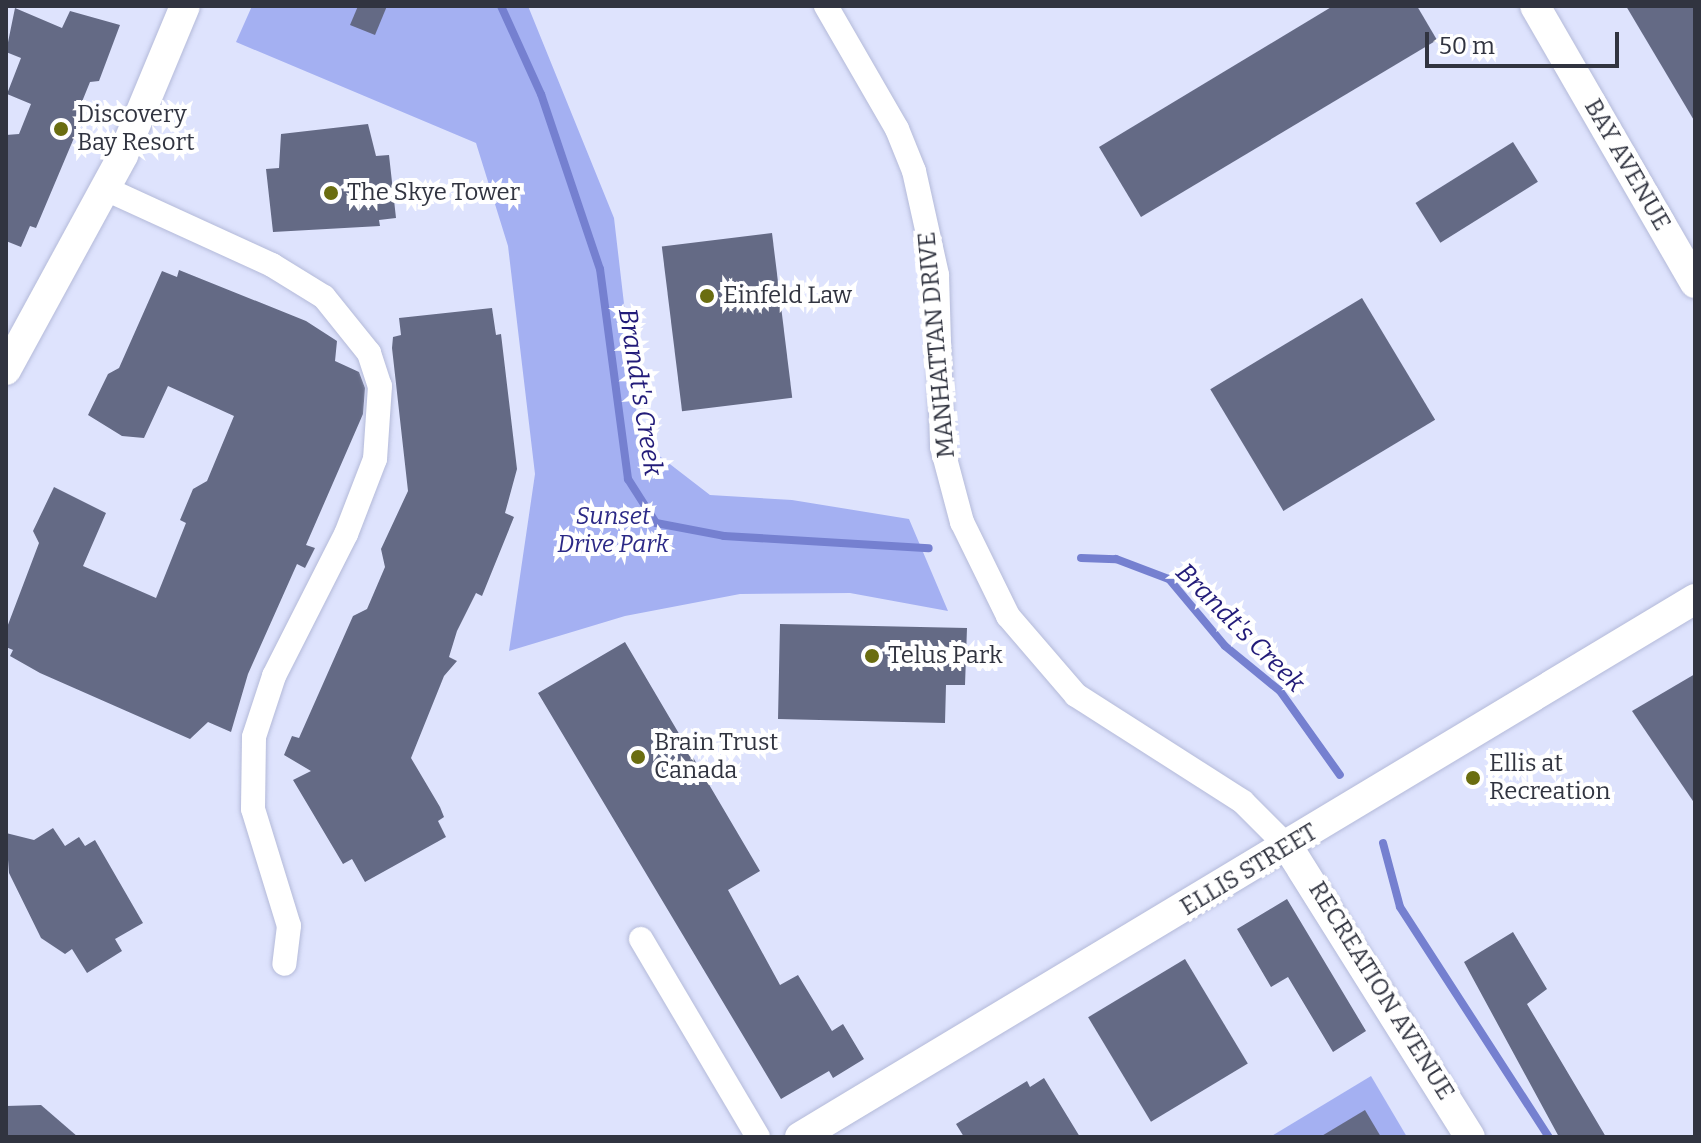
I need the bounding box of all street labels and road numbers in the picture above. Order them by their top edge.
street label: BAY AVENUE [1578,94,1676,236]
street label: MANHATTAN DRIVE [913,231,961,459]
street label: ELLIS STREET [1175,818,1323,922]
street label: RECREATION AVENUE [1302,877,1460,1105]

